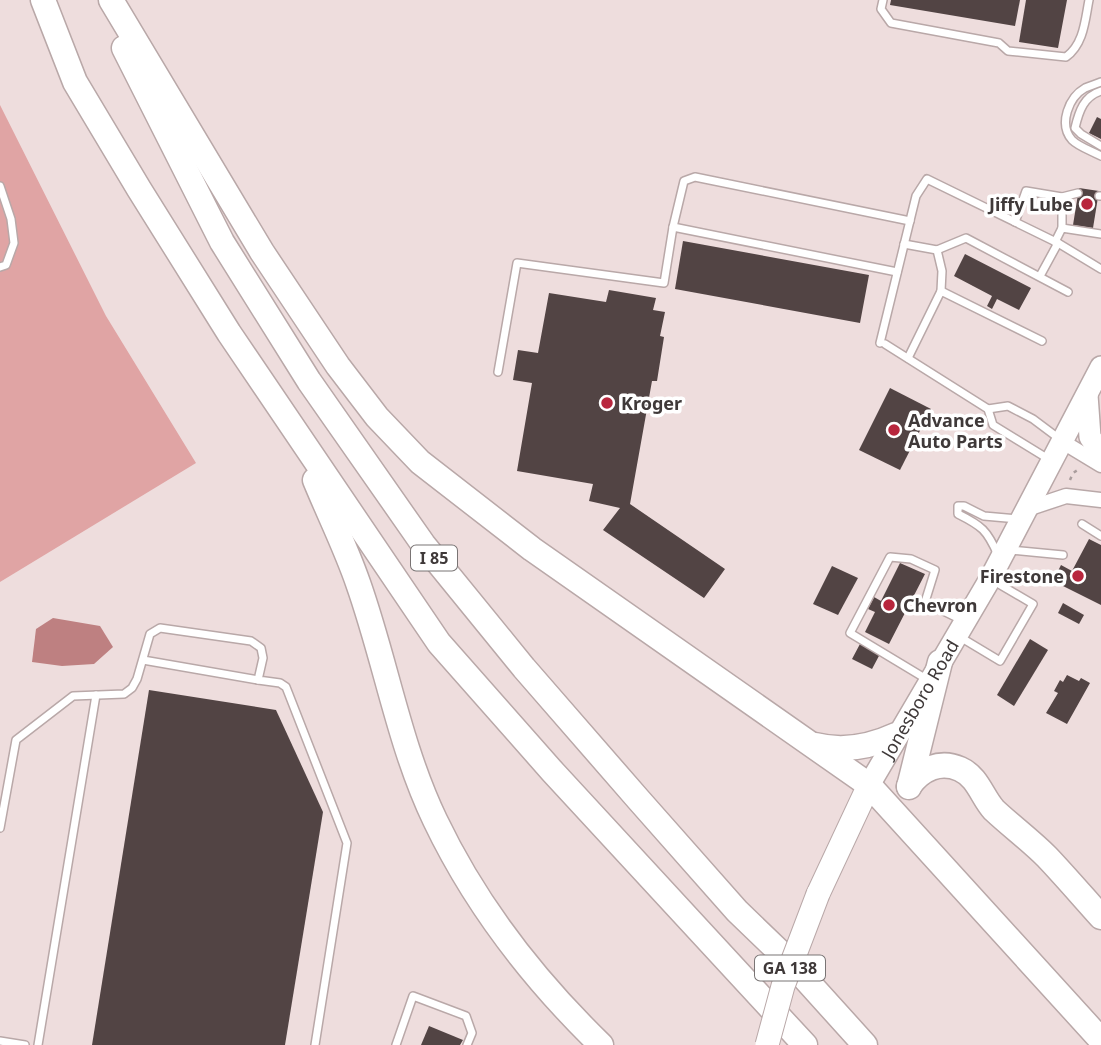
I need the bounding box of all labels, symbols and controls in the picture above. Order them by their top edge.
place label: Jiffy Lube [987,192,1073,216]
marker: Jiffy Lube [1079,196,1095,212]
place label: Kroger [621,391,682,415]
marker: Kroger [599,395,615,411]
place label: Advance Auto Parts [908,408,1003,453]
marker: Advance Auto Parts [886,422,902,438]
road number: I 85 [411,545,457,570]
place label: Firestone [980,564,1064,588]
marker: Firestone [1070,568,1086,584]
place label: Chevron [903,593,978,617]
marker: Chevron [881,597,897,613]
street label: Jonesboro Road [874,635,964,764]
road number: GA 138 [755,956,825,980]

